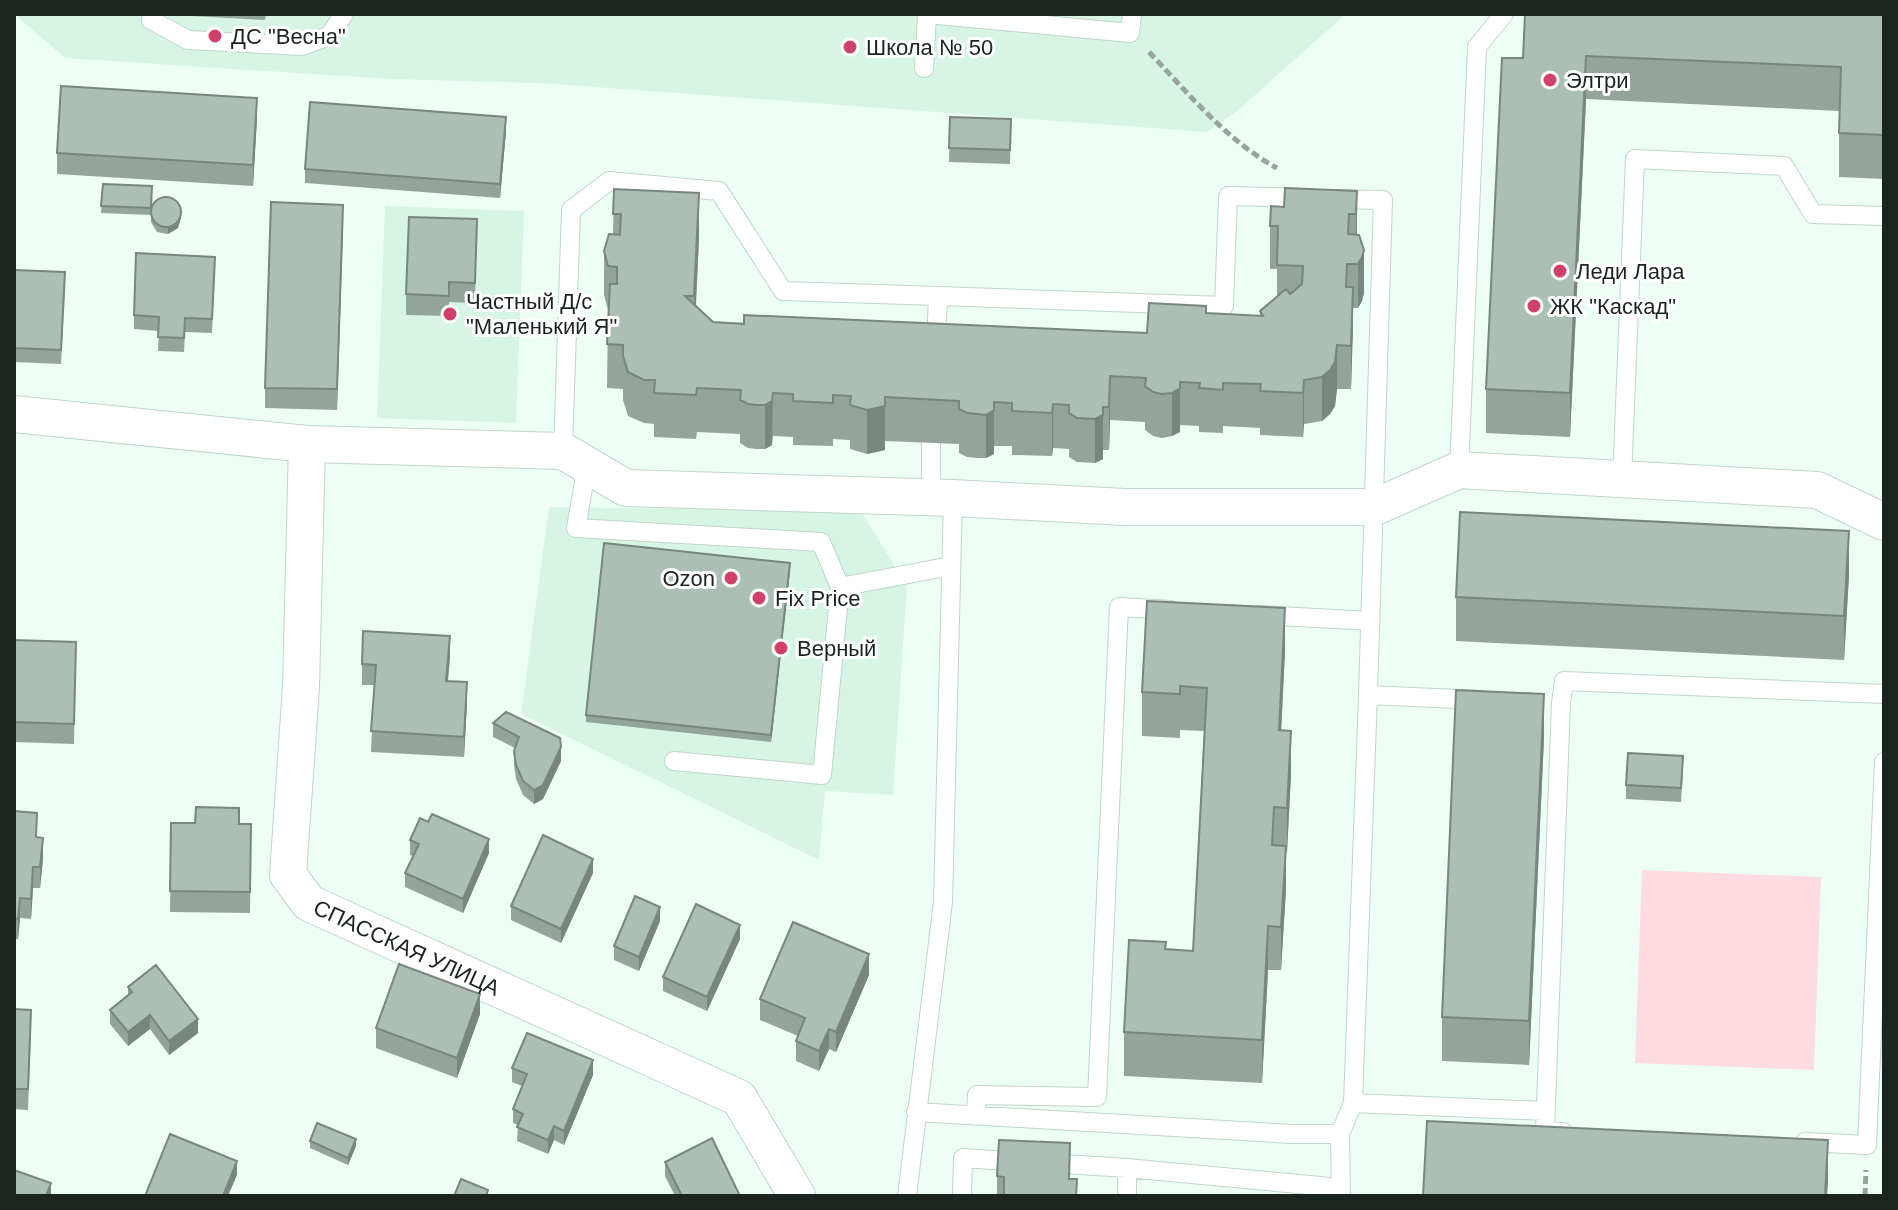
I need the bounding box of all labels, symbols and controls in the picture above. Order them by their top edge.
place label: ДС "Весна" [231,24,346,49]
marker: ДС "Весна" [206,27,224,45]
place label: Школа № 50 [866,35,993,60]
marker: Школа № 50 [841,38,859,56]
place label: Элтри [1566,68,1629,93]
marker: Элтри [1541,71,1559,89]
place label: Леди Лара [1576,259,1685,284]
marker: Леди Лара [1551,262,1569,280]
place label: Частный Д/с "Маленький Я" [466,289,617,339]
place label: ЖК "Каскад" [1550,294,1676,319]
marker: ЖК "Каскад" [1525,297,1543,315]
marker: Частный Д/с "Маленький Я" [441,305,459,323]
place label: Ozon [662,566,715,591]
marker: Ozon [722,569,740,587]
place label: Fix Price [775,586,861,611]
marker: Fix Price [750,589,768,607]
place label: Верный [797,636,876,661]
marker: Верный [772,639,790,657]
street label: СПАССКАЯ УЛИЦА [310,894,504,1001]

